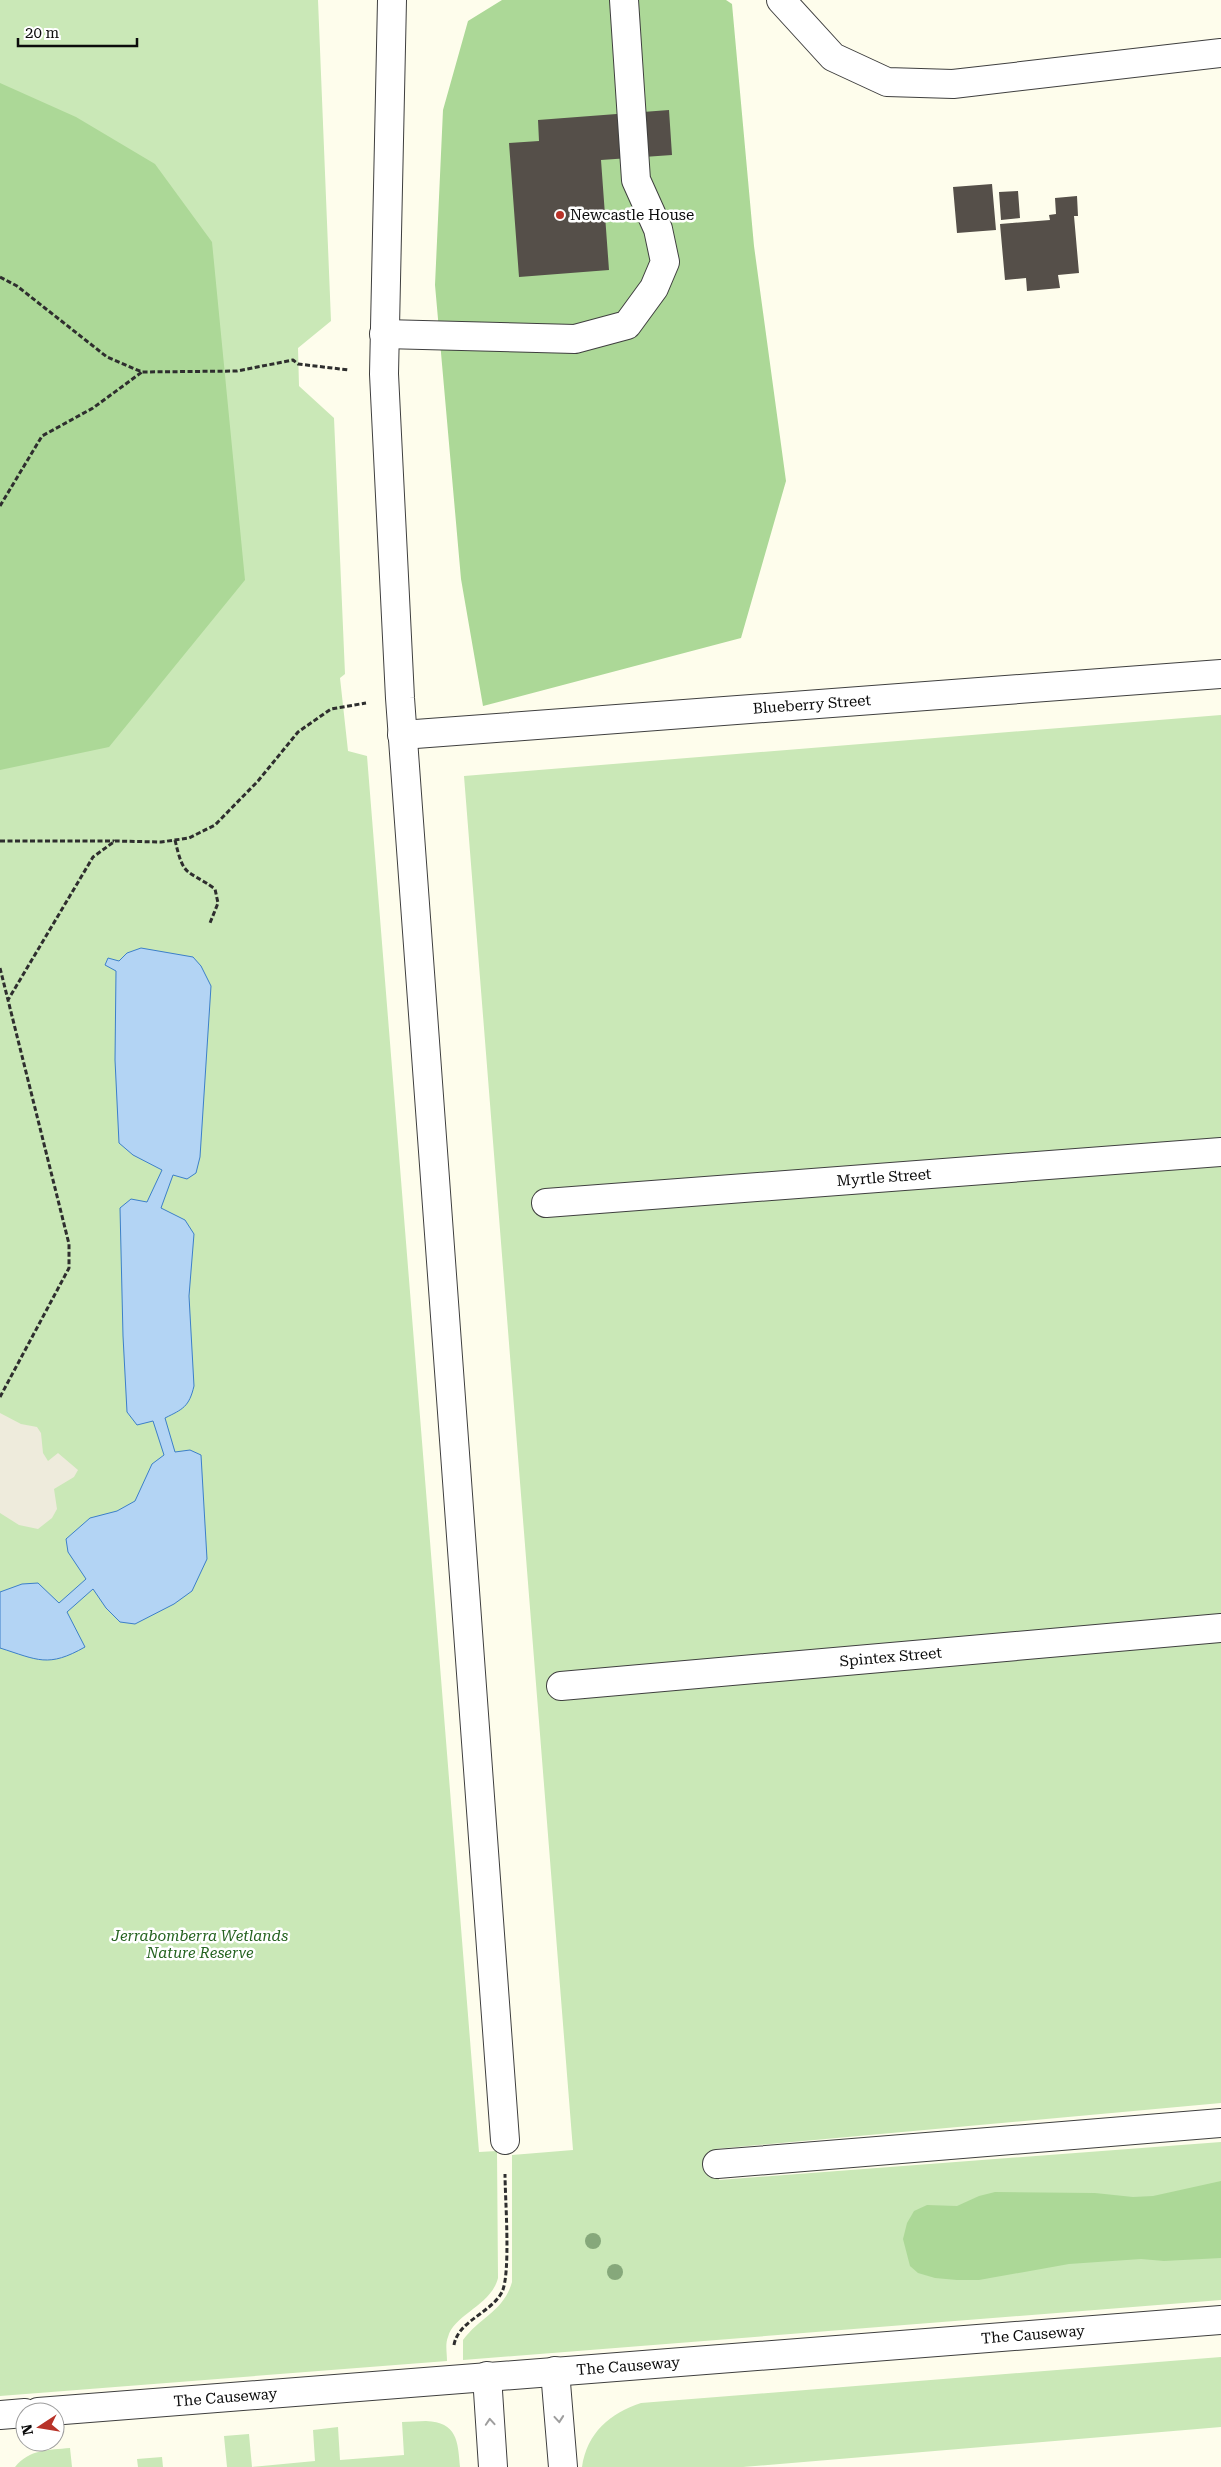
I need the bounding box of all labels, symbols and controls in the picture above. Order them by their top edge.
scale bar [18,15,136,47]
text: 20 m [25,24,60,42]
place label: Newcastle House [570,206,694,224]
marker: Newcastle House [554,209,566,221]
street label: Blueberry Street [752,691,872,718]
street label: Myrtle Street [836,1165,932,1190]
street label: Spintex Street [839,1644,943,1670]
park label: Jerrabomberra Wetlands Nature Reserve [111,1927,288,1962]
street label: The Causeway [980,2322,1086,2348]
street label: The Causeway [576,2353,681,2379]
street label: The Causeway [173,2384,278,2410]
north arrow [15,2402,65,2452]
one-way arrow [553,2415,564,2423]
one-way arrow [485,2417,496,2425]
text: N [18,2423,36,2437]

